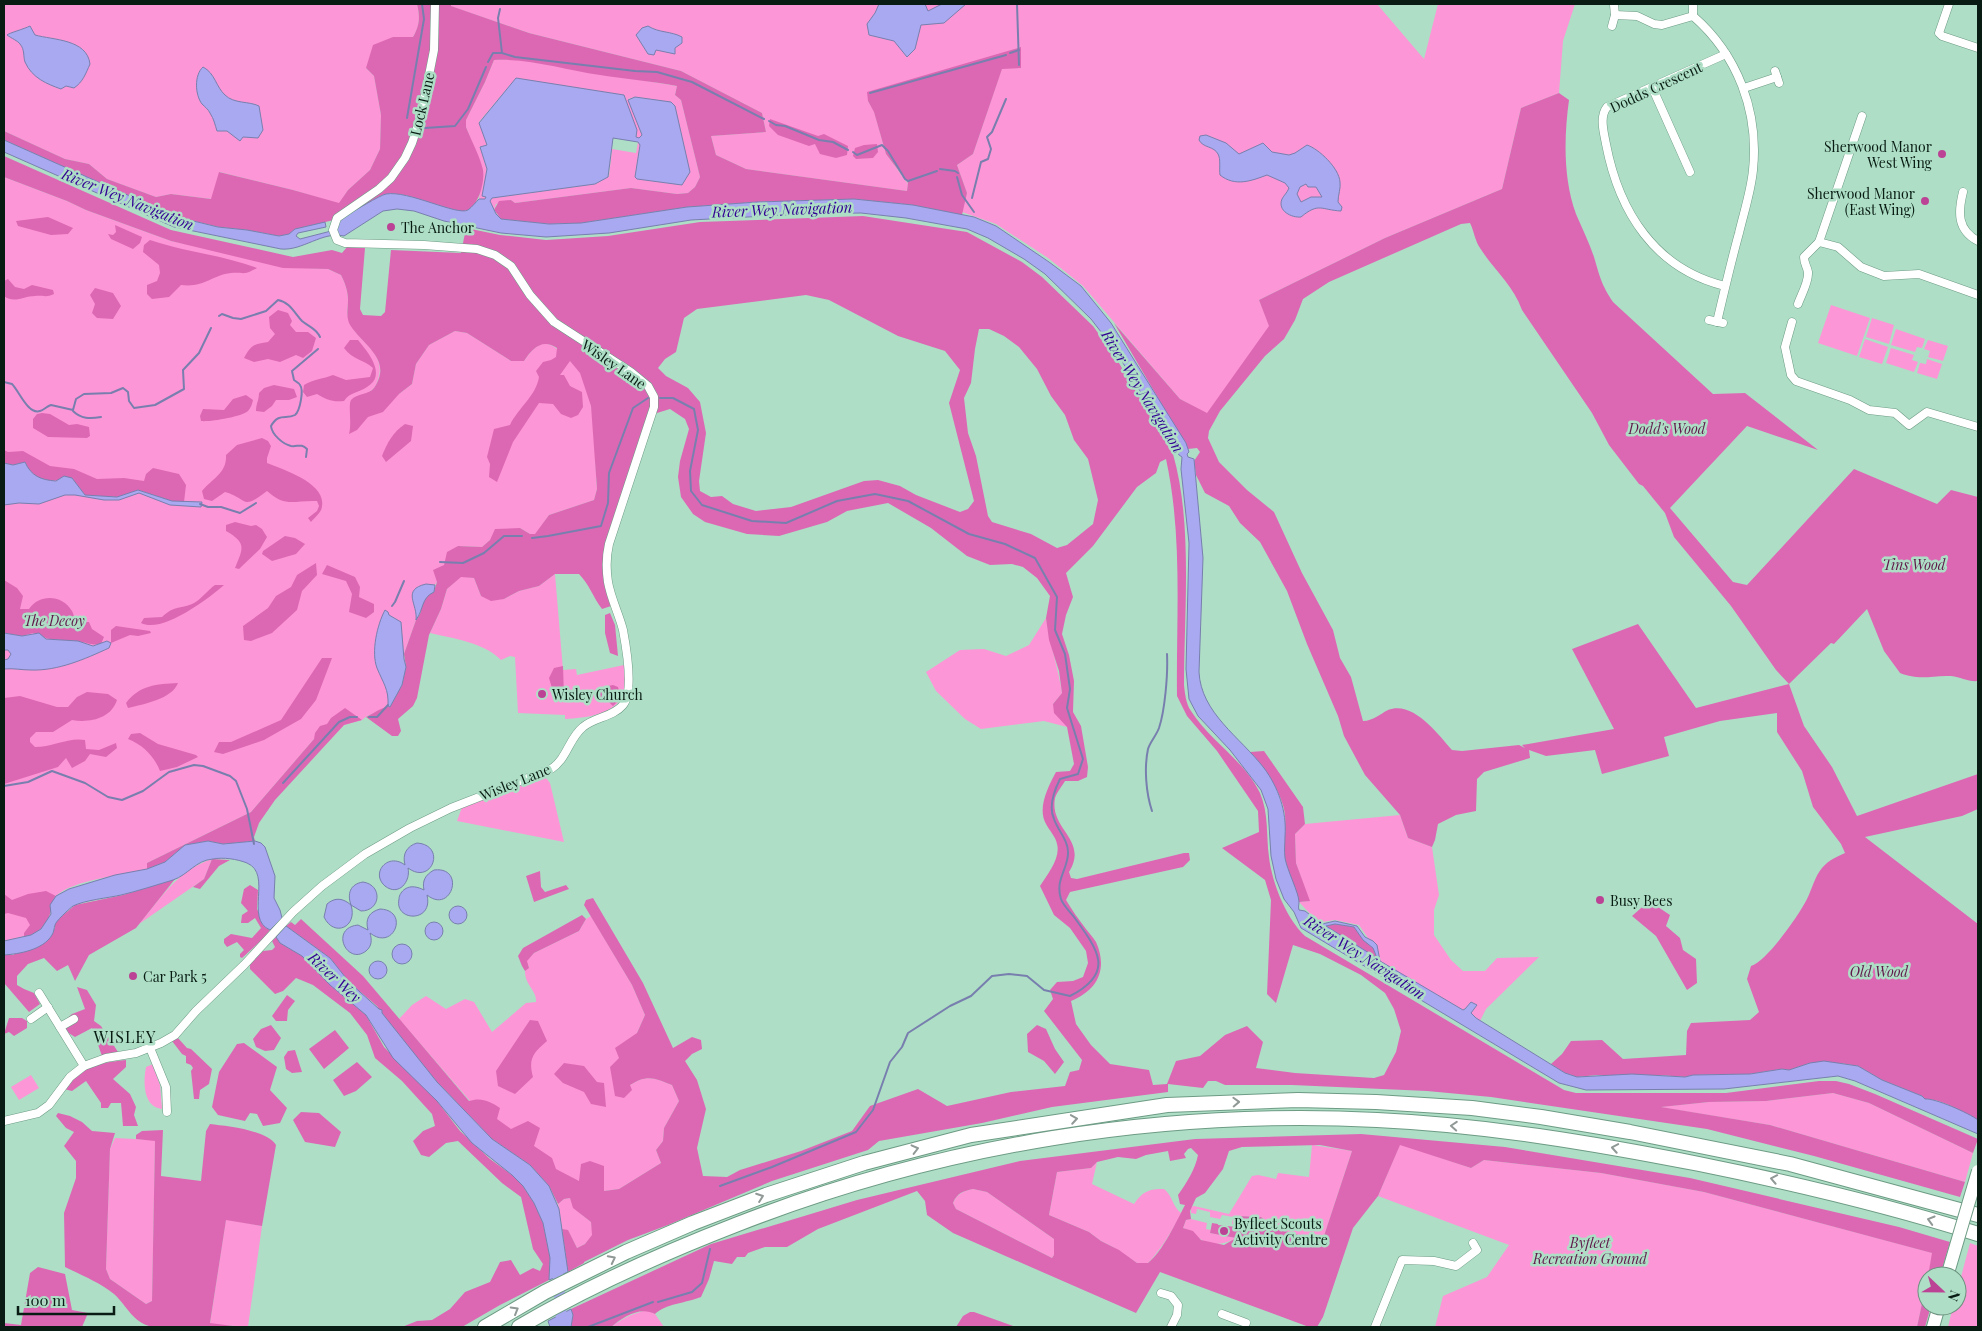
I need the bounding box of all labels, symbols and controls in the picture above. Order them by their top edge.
street label: Dodds Crescent [1607,57,1706,117]
street label: Lock Lane [406,71,438,137]
place label: Sherwood Manor West Wing [1824,137,1933,172]
marker: Sherwood Manor West Wing [1936,148,1948,160]
water label: River Wey Navigation [58,163,197,235]
place label: Sherwood Manor (East Wing) [1807,184,1916,219]
marker: Sherwood Manor (East Wing) [1919,195,1931,207]
water label: River Wey Navigation [710,197,853,221]
place label: The Anchor [401,218,475,237]
marker: The Anchor [385,221,397,233]
water label: River Wey Navigation [1097,325,1189,456]
street label: Wisley Lane [577,334,650,393]
park label: Dodd's Wood [1628,419,1706,438]
park label: Tins Wood [1883,555,1946,574]
park label: The Decoy [23,611,85,630]
place label: Wisley Church [551,685,643,704]
marker: Wisley Church [536,688,548,700]
street label: Wisley Lane [476,759,553,805]
place label: Busy Bees [1610,891,1672,910]
marker: Busy Bees [1594,894,1606,906]
water label: River Wey Navigation [1300,910,1429,1004]
water label: River Wey [303,947,366,1007]
park label: Old Wood [1850,962,1909,981]
place label: Car Park 5 [143,967,207,986]
marker: Car Park 5 [127,970,139,982]
district label: WISLEY [92,1026,157,1047]
one-way arrow [1232,1097,1240,1107]
one-way arrow [1071,1114,1079,1125]
one-way arrow [1450,1120,1458,1131]
one-way arrow [1610,1143,1619,1153]
one-way arrow [910,1145,918,1155]
one-way arrow [1770,1175,1779,1185]
one-way arrow [755,1193,763,1203]
place label: Byfleet Scouts Activity Centre [1233,1214,1328,1249]
one-way arrow [1928,1215,1936,1225]
marker: Byfleet Scouts Activity Centre [1218,1225,1230,1237]
park label: Byfleet Recreation Ground [1532,1233,1647,1268]
one-way arrow [607,1255,616,1265]
north arrow [1917,1266,1967,1316]
scale bar [18,1284,114,1316]
text: N [1944,1288,1965,1304]
text: 100 m [25,1290,66,1310]
one-way arrow [510,1306,519,1316]

